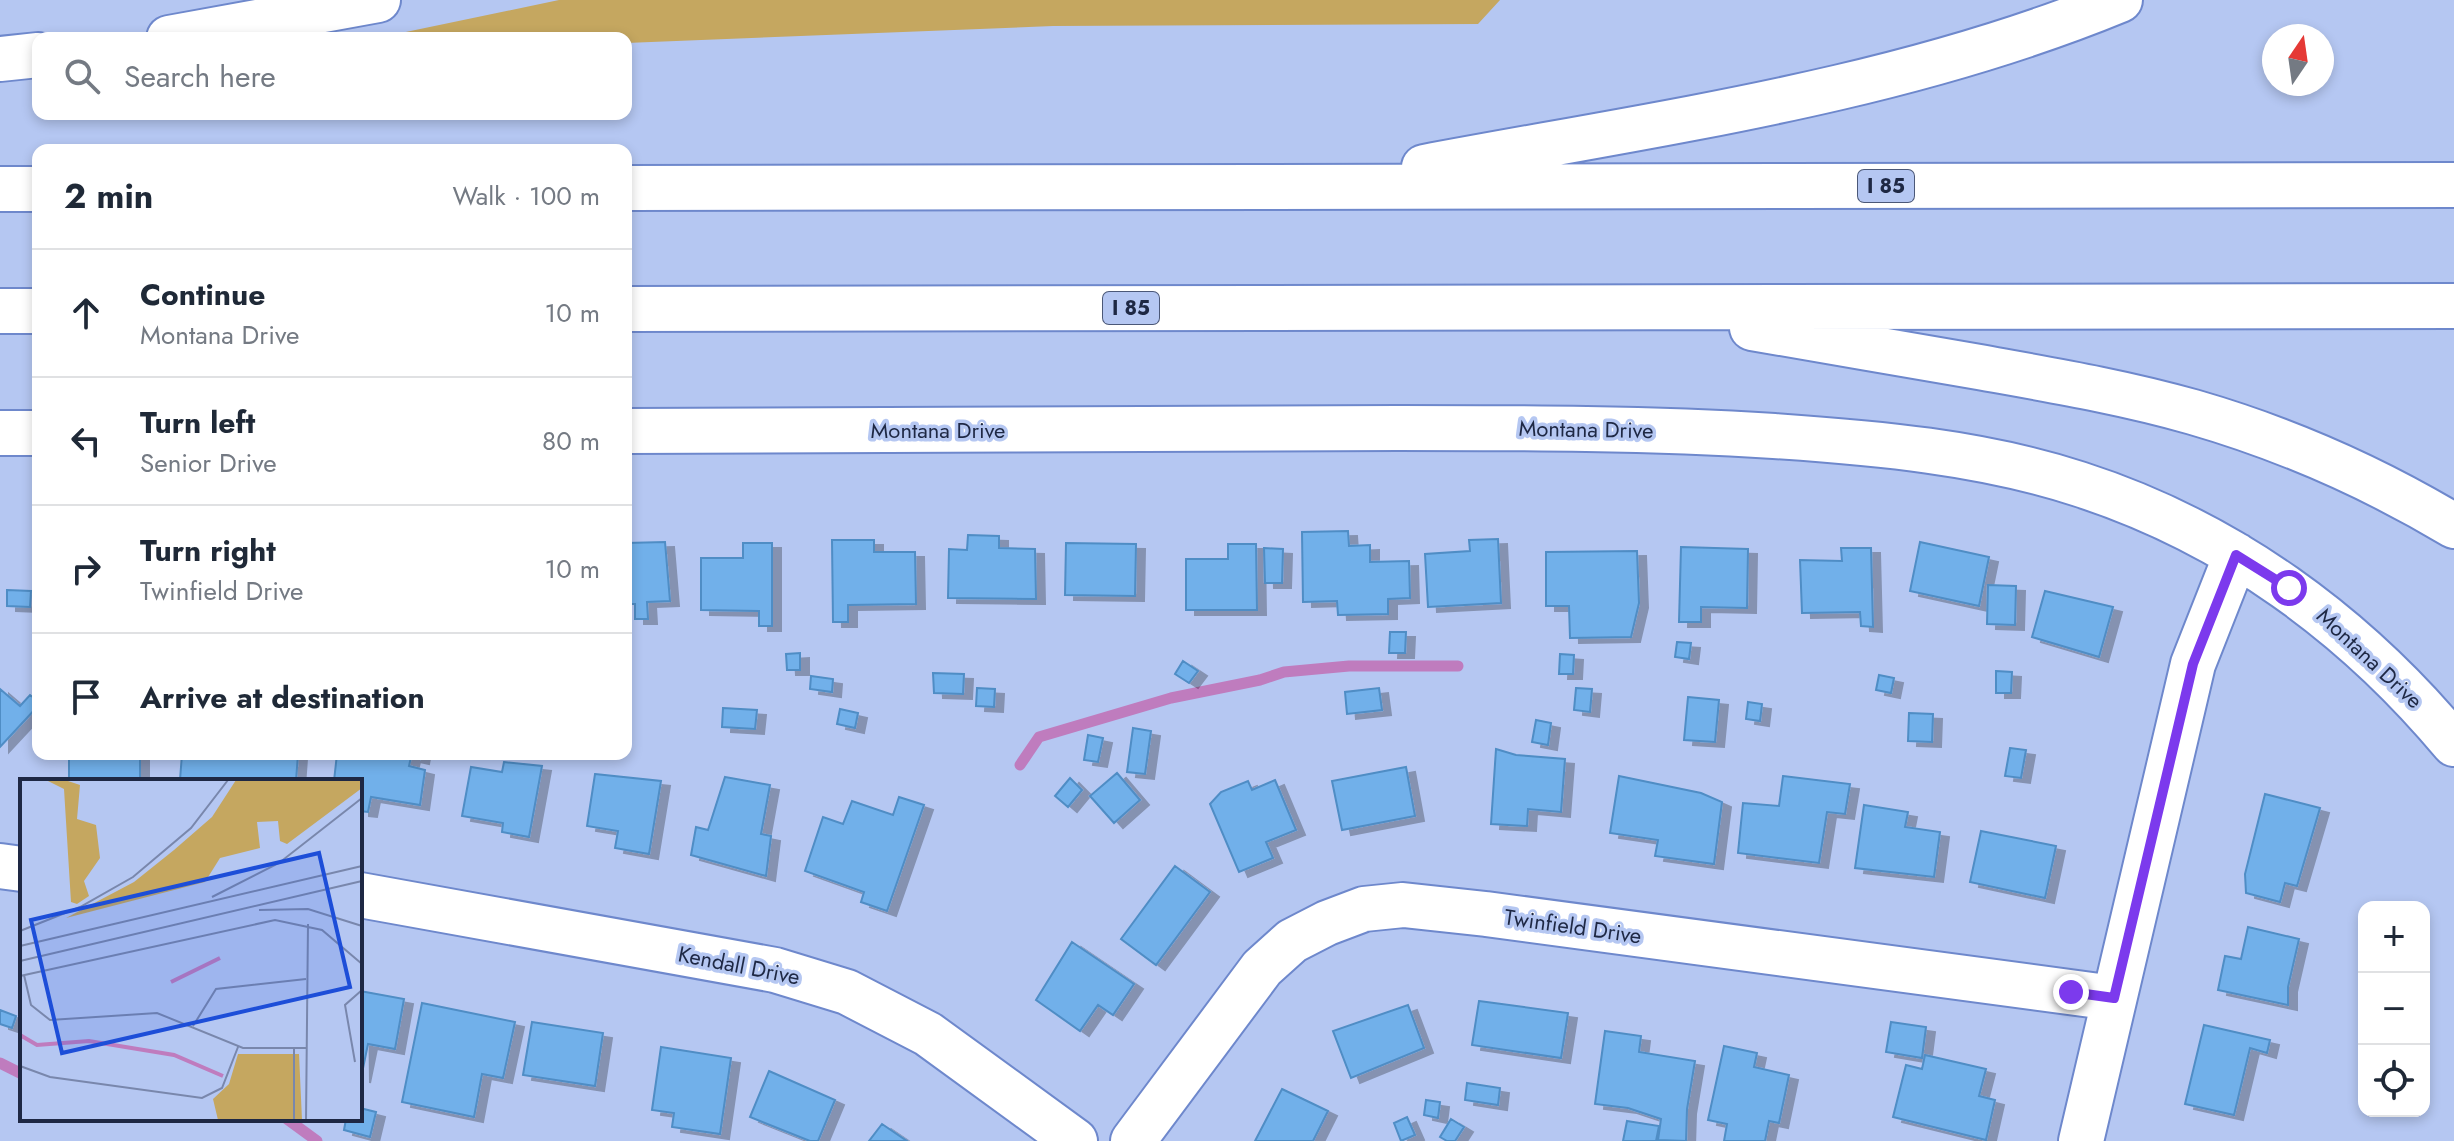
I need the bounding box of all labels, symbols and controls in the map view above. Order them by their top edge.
north arrow [2262,24,2334,96]
search box [32,32,632,120]
icon: search [60,54,104,98]
text: Search here [124,55,276,98]
road number: I 85 [1858,170,1914,202]
text: 2 min [64,172,153,221]
text: Walk · 100 m [453,177,600,215]
text: Continue [140,273,266,316]
icon: ahead [64,291,108,335]
road number: I 85 [1103,292,1159,324]
text: 10 m [545,294,600,332]
text: Montana Drive [140,316,299,354]
text: Turn left [140,401,255,444]
street label: Montana Drive [1518,412,1654,446]
street label: Montana Drive [871,414,1005,446]
icon: left [64,419,108,463]
text: 80 m [542,422,600,460]
text: Senior Drive [140,444,277,482]
text: Turn right [140,529,276,572]
icon: right [64,547,108,591]
text: 10 m [545,550,600,588]
route start [2271,570,2307,606]
text: Twinfield Drive [140,572,303,610]
street label: Montana Drive [2310,600,2430,716]
icon: arrive [64,675,108,719]
text: Arrive at destination [140,676,425,719]
inset map [20,779,362,1121]
street label: Twinfield Drive [1502,901,1644,951]
map controls [2358,901,2430,1117]
button: + [2358,901,2430,973]
street label: Kendall Drive [675,938,803,992]
button: − [2358,973,2430,1045]
route end [2053,974,2089,1010]
button: locate [2358,1045,2430,1117]

